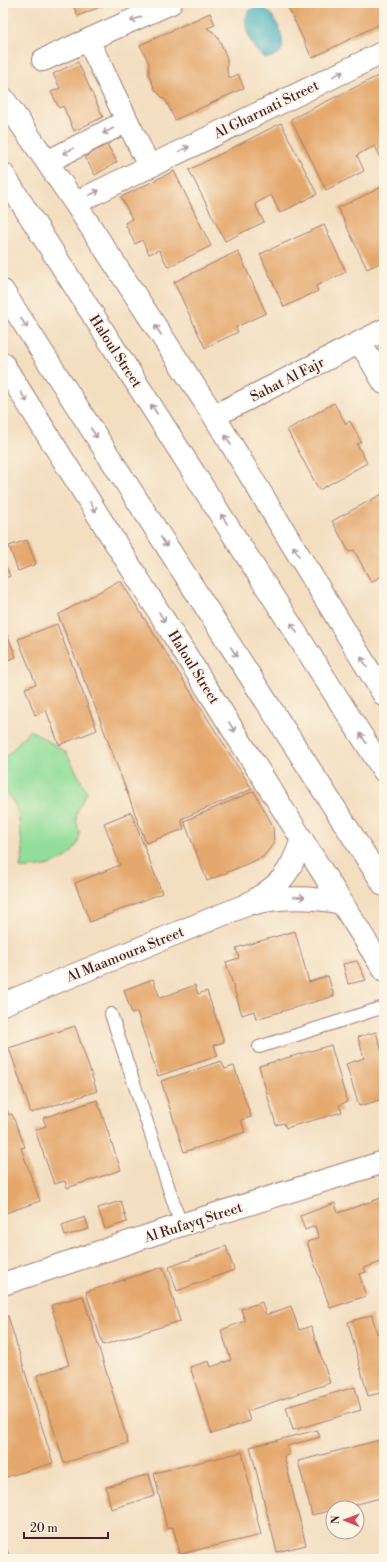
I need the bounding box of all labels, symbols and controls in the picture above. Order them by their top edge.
one-way arrow [130,16,142,23]
one-way arrow [332,70,344,77]
street label: Al Gharnati Street [210,77,322,144]
one-way arrow [103,128,115,135]
one-way arrow [177,144,189,152]
one-way arrow [63,148,75,155]
one-way arrow [88,189,100,196]
street label: Haloul Street [85,312,145,391]
one-way arrow [20,317,28,328]
one-way arrow [154,325,162,336]
street label: Sahat Al Fajr [247,353,328,406]
one-way arrow [20,391,28,402]
one-way arrow [149,403,157,415]
one-way arrow [90,427,98,438]
one-way arrow [224,434,232,446]
one-way arrow [89,501,97,512]
one-way arrow [219,513,227,525]
one-way arrow [161,536,169,548]
one-way arrow [292,546,300,557]
one-way arrow [159,611,167,623]
one-way arrow [289,623,298,634]
street label: Haloul Street [163,627,223,708]
one-way arrow [231,646,239,658]
one-way arrow [359,656,367,668]
one-way arrow [228,721,236,733]
one-way arrow [359,733,367,744]
one-way arrow [292,894,305,901]
street label: Al Maamoura Street [63,923,187,987]
street label: Al Rufayq Street [141,1199,245,1248]
north arrow [325,1500,365,1540]
scale bar [24,1514,108,1540]
text: N [329,1515,343,1524]
text: 20 m [30,1521,58,1536]

